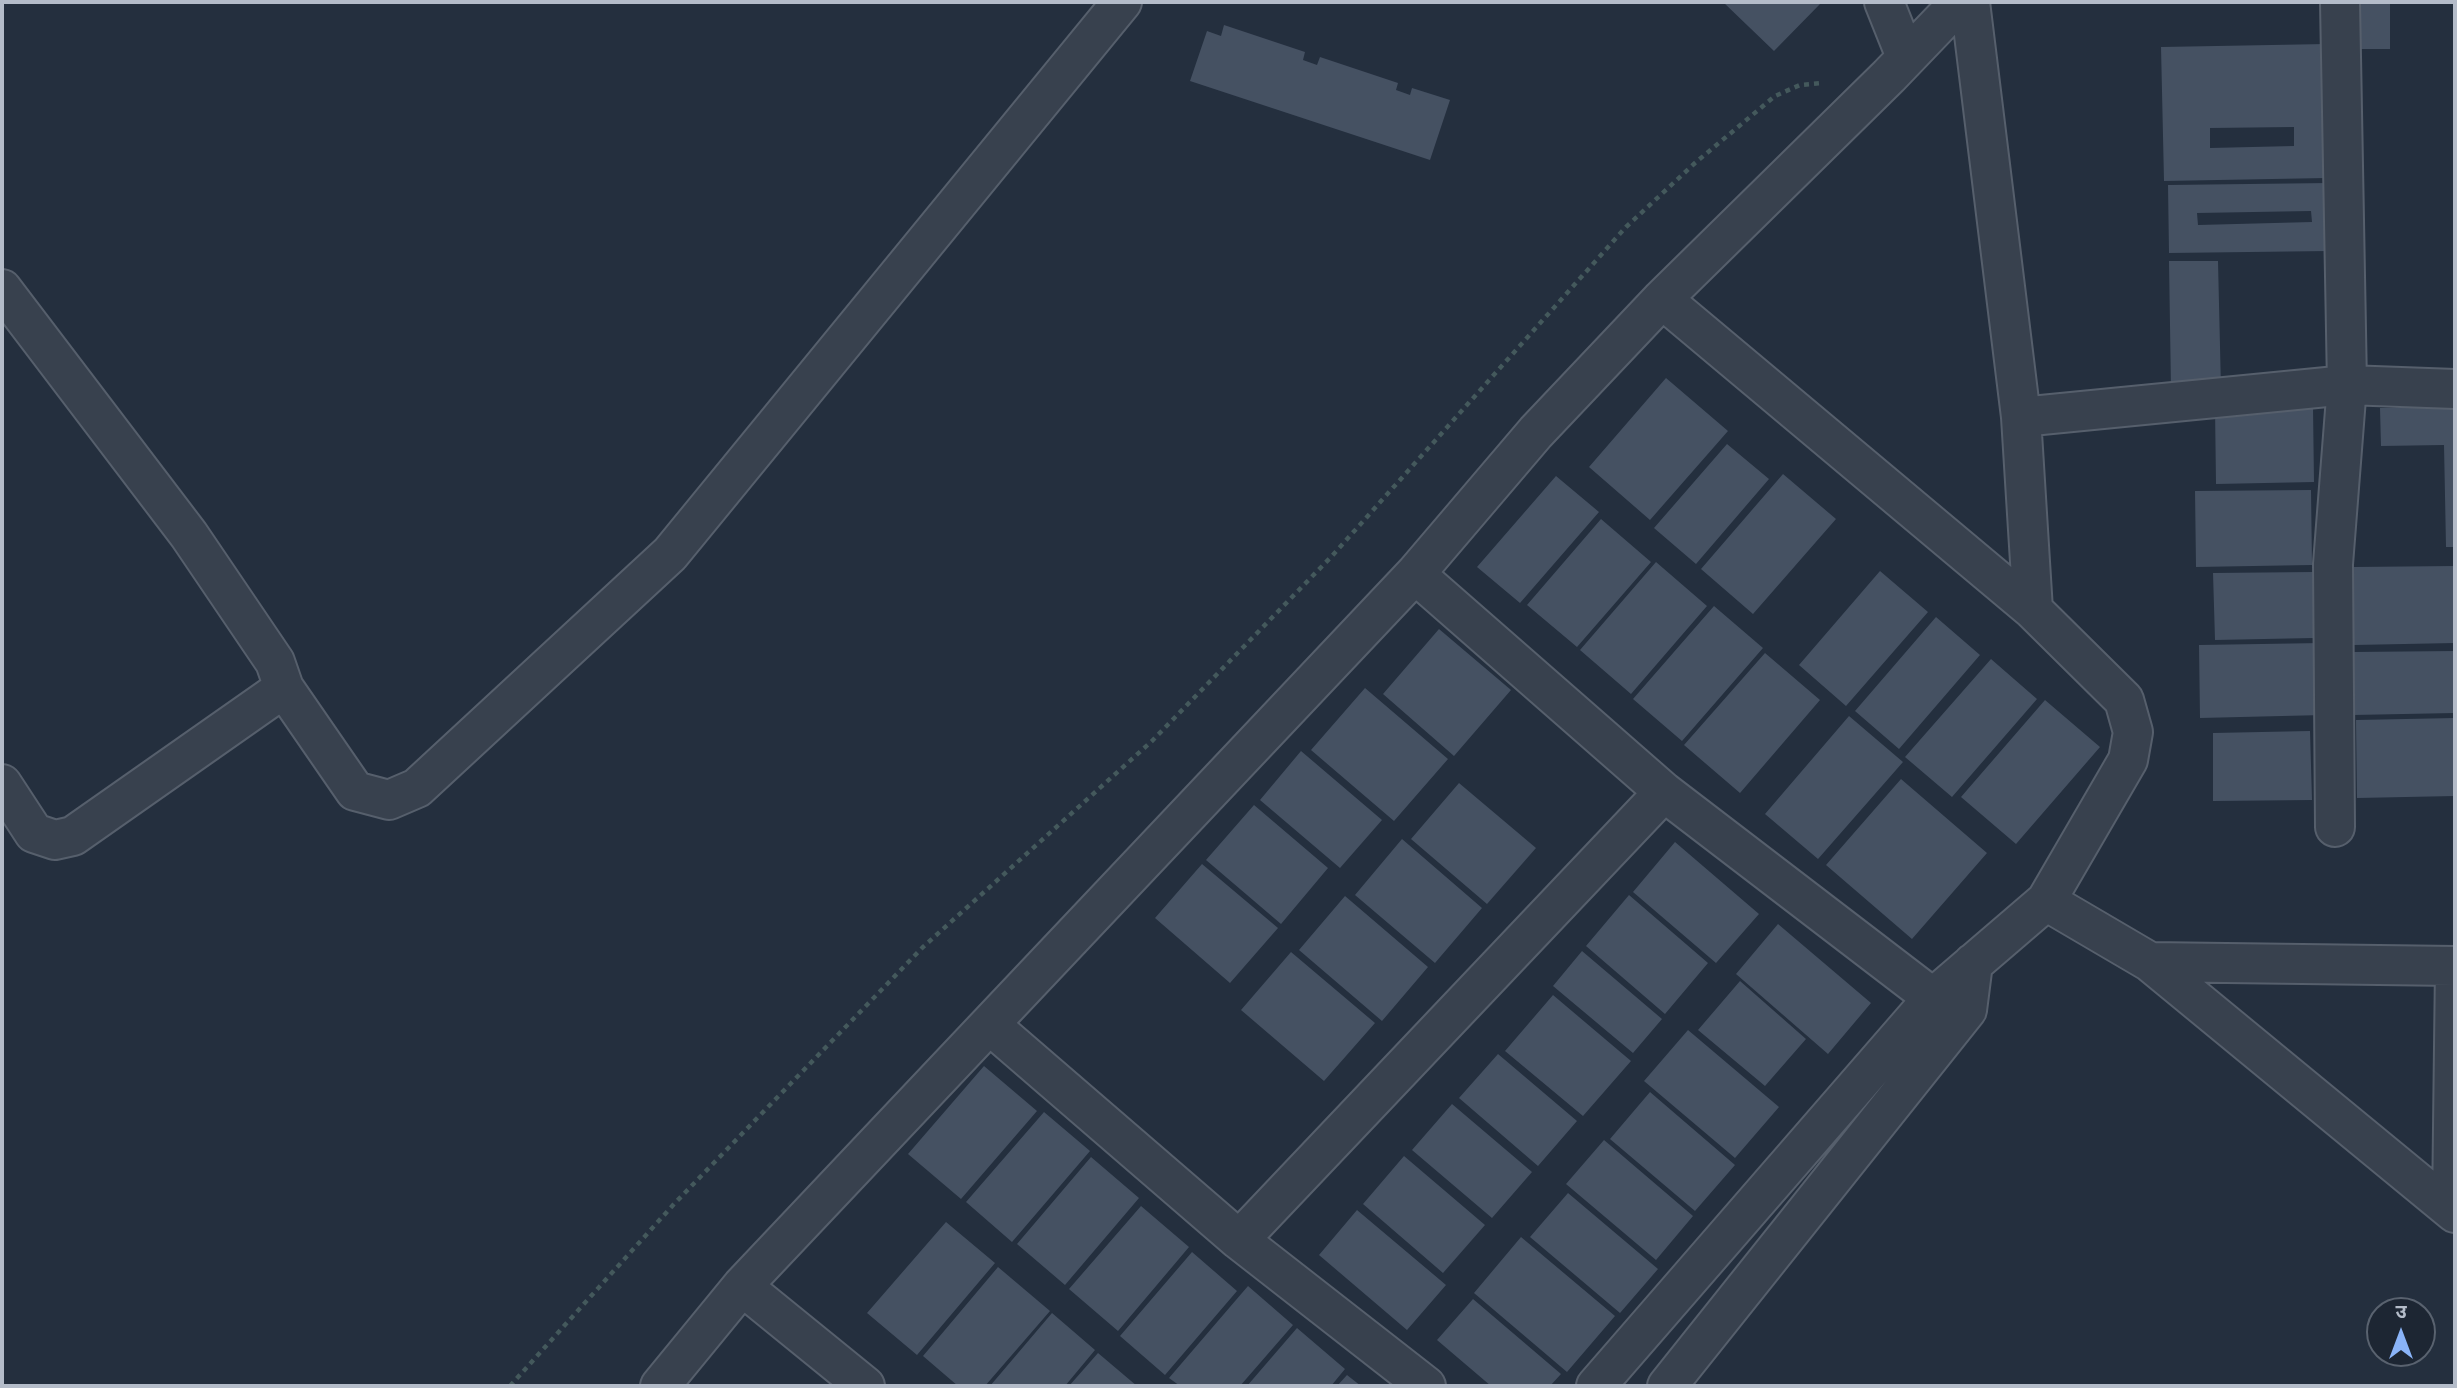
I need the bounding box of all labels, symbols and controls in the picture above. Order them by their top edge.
north arrow [2366,1297,2436,1367]
text: उ [2395,1299,2407,1326]

